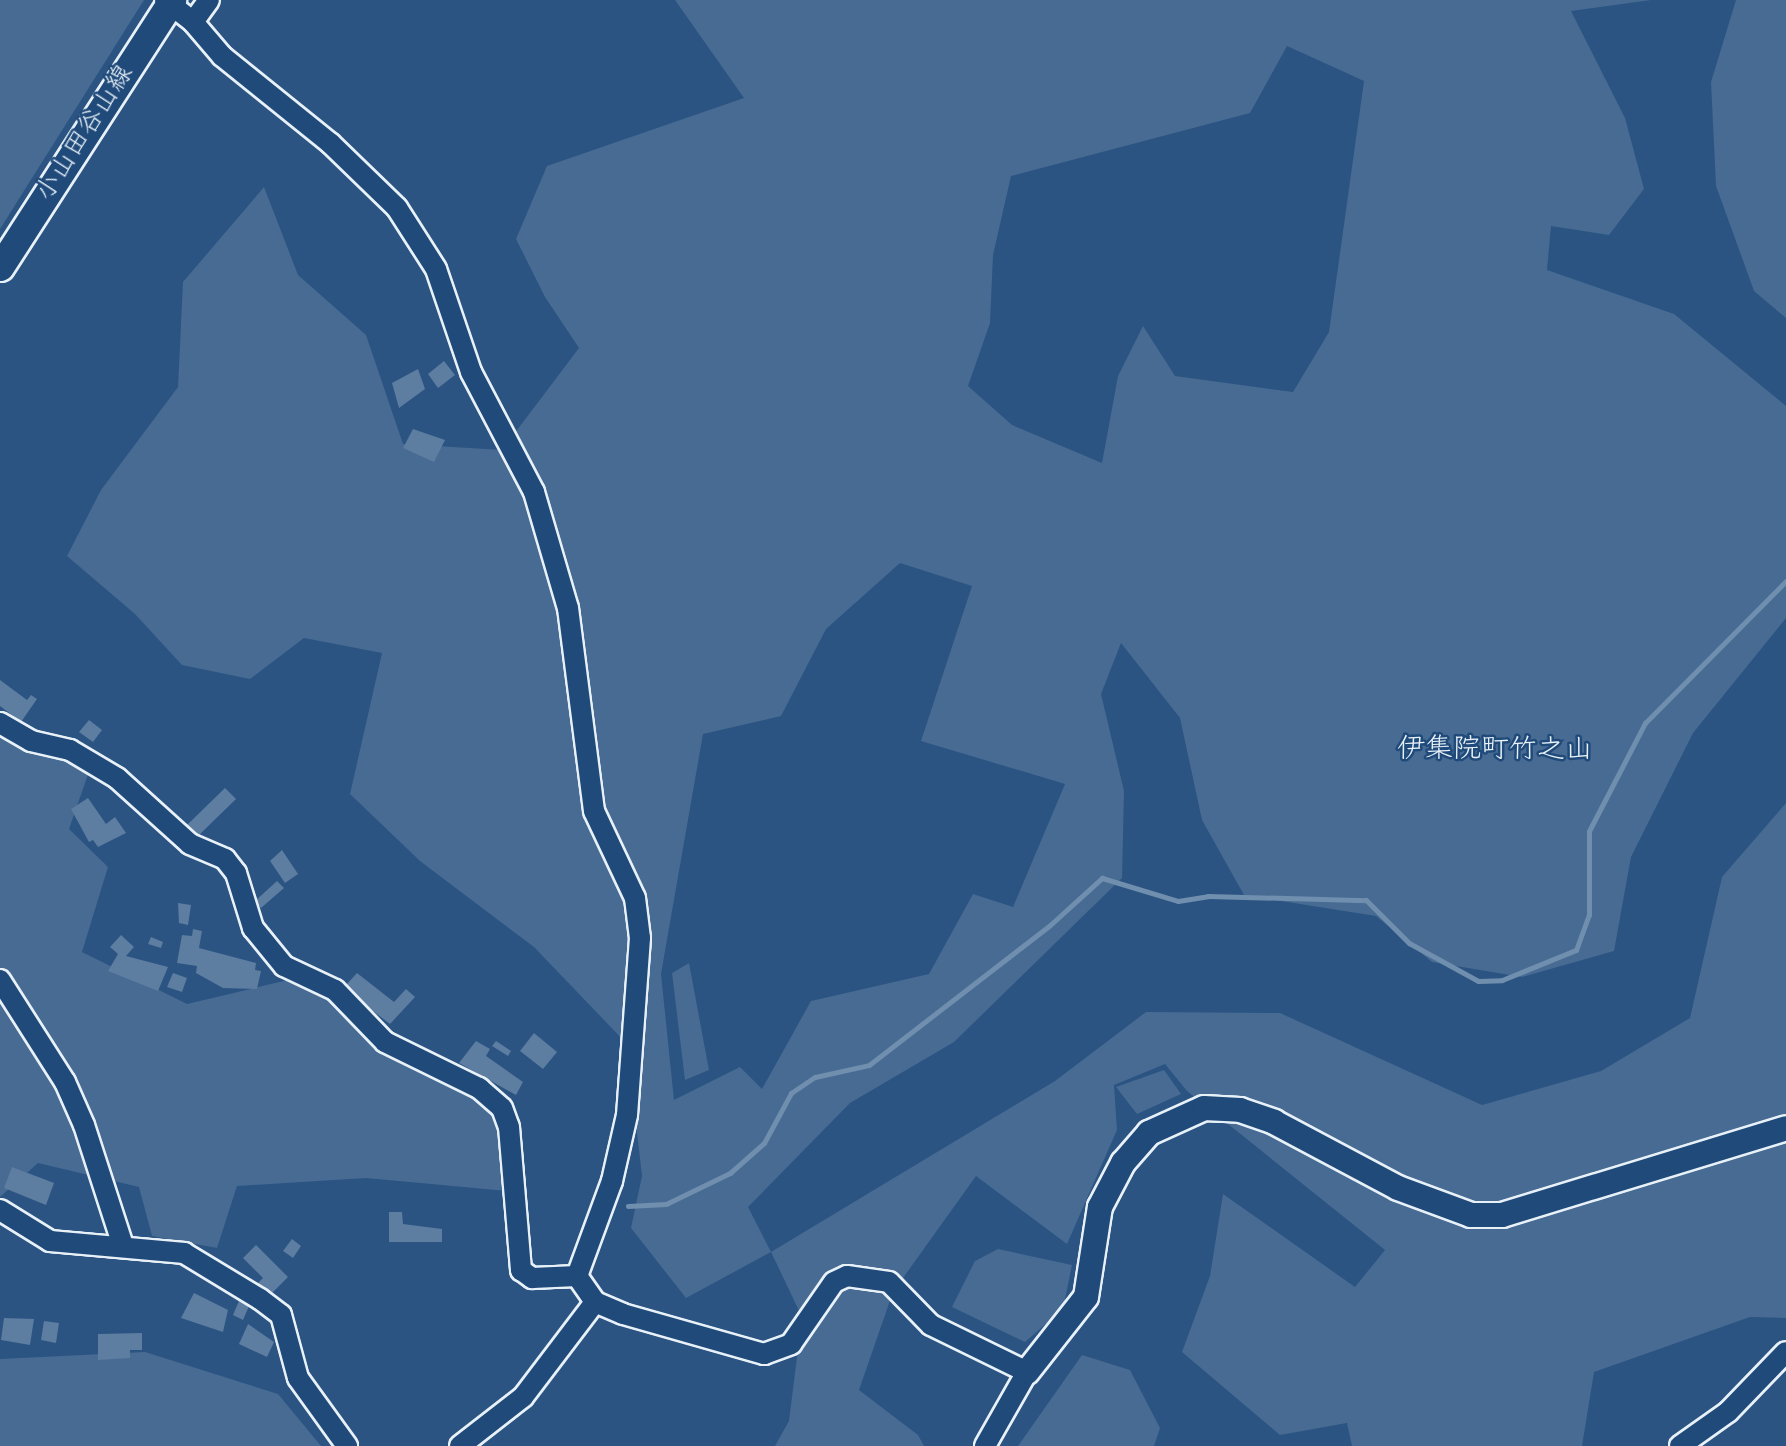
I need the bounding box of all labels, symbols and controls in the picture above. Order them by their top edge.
street label: 小山田谷山線 [30,60,142,208]
district label: 伊集院町竹之山 [1397,734,1593,768]

